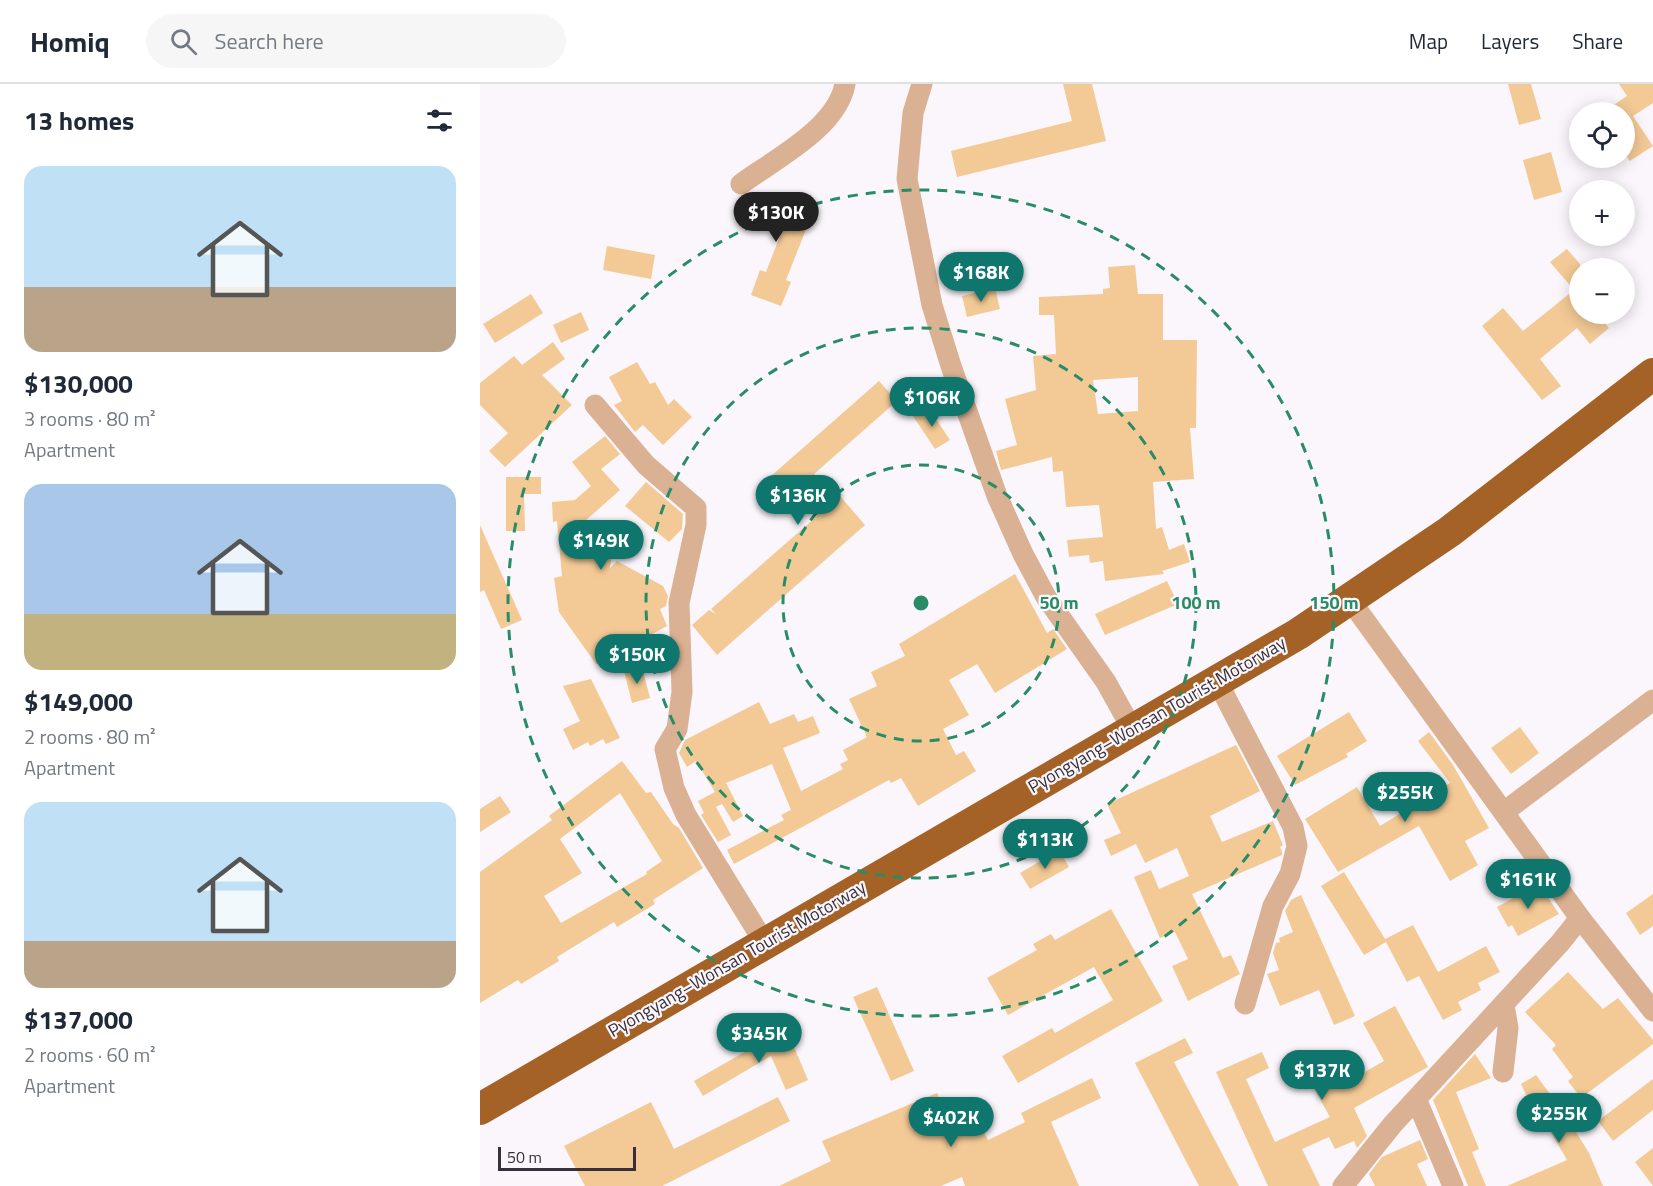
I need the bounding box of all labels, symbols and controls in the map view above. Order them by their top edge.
search box [146,14,566,68]
text: Homiq [30,20,110,63]
text: Search here [215,24,324,58]
icon: search [167,25,200,58]
text: Map [1409,25,1448,57]
text: Layers [1481,25,1539,57]
text: Share [1572,25,1623,57]
text: 13 homes [24,101,134,140]
map controls [1569,102,1635,324]
button: locate [1569,102,1635,168]
icon: filters [423,104,456,137]
button: + [1569,180,1635,246]
pin: $130K [734,192,818,243]
text: $130K [748,196,804,227]
icon: home [186,205,294,313]
pin: $168K [939,252,1023,303]
text: $168K [953,256,1009,287]
button: − [1569,258,1635,324]
text: $130,000 [24,364,133,403]
pin: $106K [890,377,974,428]
text: $106K [904,381,960,412]
text: 3 rooms · 80 m² [24,403,156,434]
text: Apartment [24,434,115,465]
pin: $136K [756,475,840,526]
text: $136K [770,479,826,510]
pin: $149K [559,520,643,571]
icon: home [186,523,294,631]
text: $149K [573,524,629,555]
text: 50 m [1039,589,1079,616]
text: 100 m [1171,589,1221,616]
text: 150 m [1309,589,1359,616]
centre of rings [911,593,931,613]
street label: Pyongyang–Wonsan Tourist Motorway [1023,629,1291,800]
pin: $150K [595,634,679,685]
text: $150K [609,638,665,669]
text: $149,000 [24,682,133,721]
text: 2 rooms · 80 m² [24,721,156,752]
text: Apartment [24,752,115,783]
pin: $255K [1363,772,1447,823]
text: $255K [1377,776,1433,807]
pin: $113K [1003,819,1087,870]
text: $113K [1017,823,1073,854]
icon: home [186,841,294,949]
pin: $161K [1486,859,1570,910]
text: $161K [1500,863,1556,894]
street label: Pyongyang–Wonsan Tourist Motorway [603,873,871,1044]
text: $137,000 [24,1000,133,1039]
pin: $345K [717,1013,801,1064]
text: $345K [731,1017,787,1048]
text: 2 rooms · 60 m² [24,1039,156,1070]
pin: $137K [1280,1050,1364,1101]
text: $137K [1294,1054,1350,1085]
text: Apartment [24,1070,115,1101]
pin: $255K [1517,1093,1601,1144]
pin: $402K [909,1097,993,1148]
text: $255K [1531,1097,1587,1128]
text: $402K [923,1101,979,1132]
scale bar [498,1144,636,1172]
text: 50 m [507,1145,542,1169]

